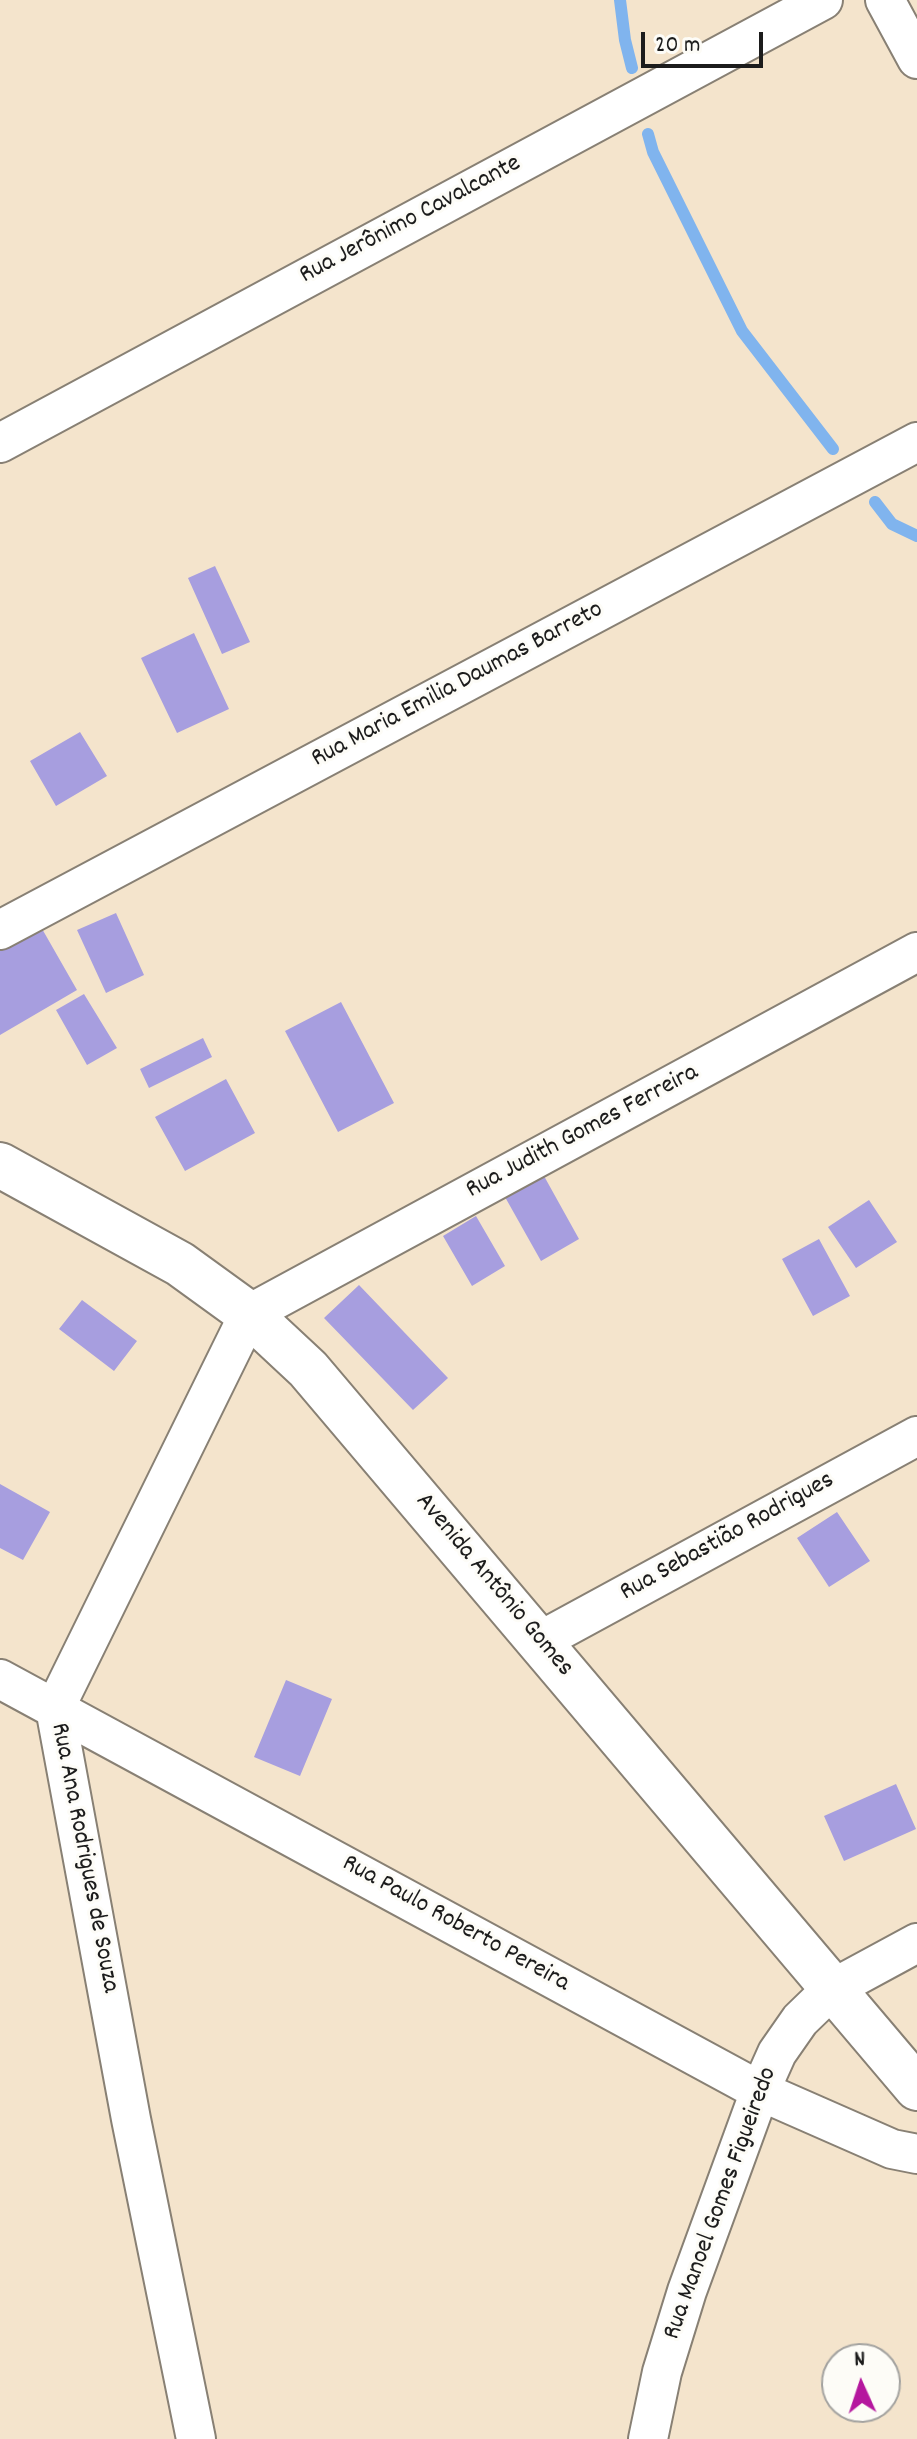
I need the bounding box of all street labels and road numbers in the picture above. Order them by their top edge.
street label: Rua Jerônimo Cavalcante [295,149,527,293]
street label: Rua Maria Emilia Daumas Barreto [307,596,609,776]
street label: Rua Judith Gomes Ferreira [462,1059,704,1207]
street label: Rua Sebastião Rodrigues [615,1466,841,1610]
street label: Avenida Antônio Gomes [407,1488,579,1684]
street label: Rua Ana Rodrigues de Souza [42,1721,124,1995]
street label: Rua Paulo Roberto Pereira [336,1849,574,2001]
street label: Rua Manoel Gomes Figueiredo [658,2064,786,2344]

